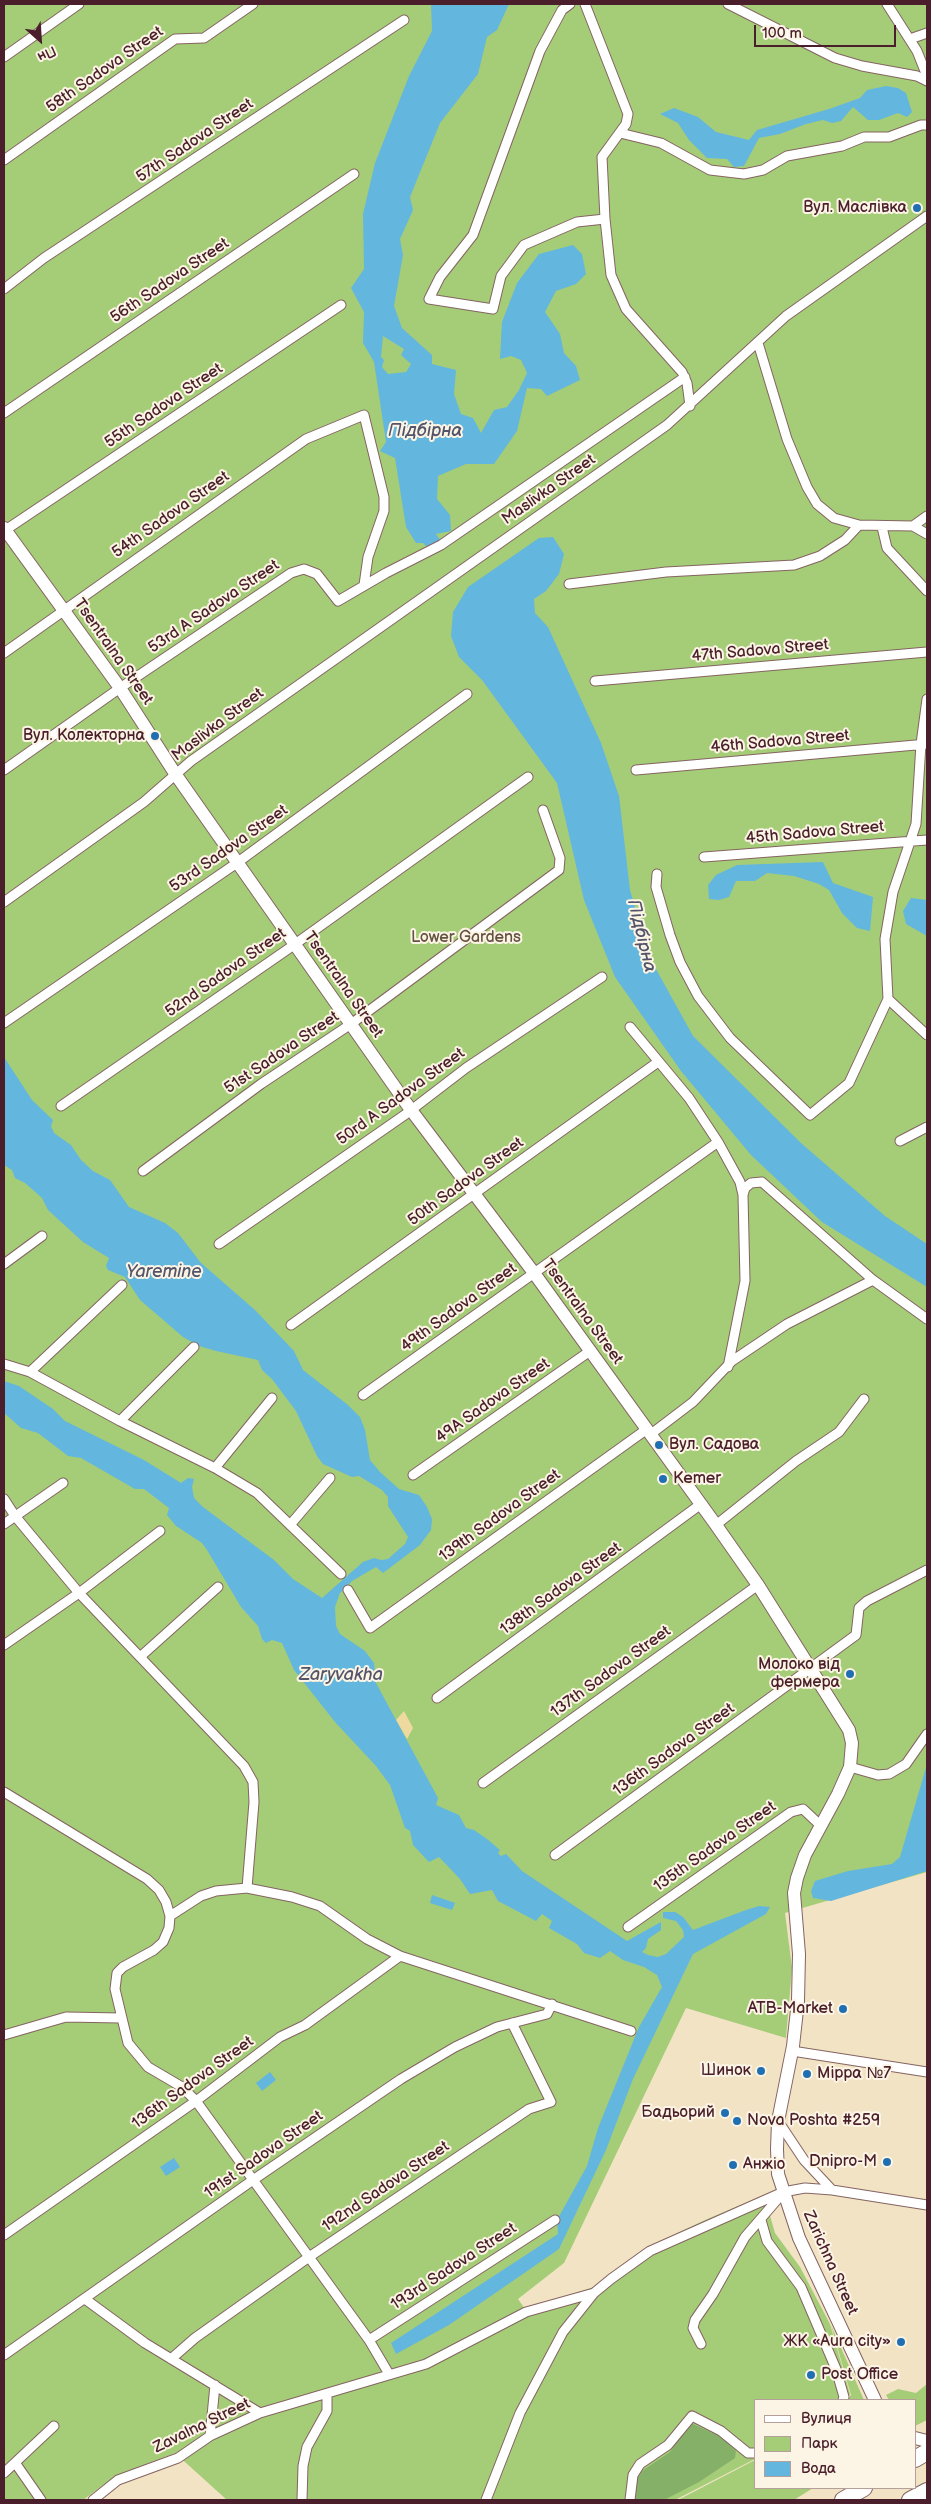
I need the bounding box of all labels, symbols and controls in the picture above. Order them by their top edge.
north arrow [15,15,65,65]
scale bar [756,15,898,47]
street label: 58th Sadova Street [43,22,167,118]
text: 100 m [762,24,802,43]
text: Пн [35,42,59,66]
street label: 57th Sadova Street [133,95,257,187]
place label: Вул. Маслівка [803,198,907,218]
marker: Вул. Маслівка [911,202,923,214]
street label: 56th Sadova Street [107,234,233,328]
street label: 55th Sadova Street [101,359,227,453]
water label: Підбірна [388,420,462,442]
street label: Maslivka Street [498,451,600,529]
street label: 54th Sadova Street [109,467,233,563]
street label: 53rd A Sadova Street [145,556,283,658]
street label: Tsentralna Street [69,595,157,709]
street label: 47th Sadova Street [691,635,829,667]
street label: Maslivka Street [168,684,268,766]
place label: Вул. Колекторна [23,726,145,746]
street label: 46th Sadova Street [710,726,850,758]
marker: Вул. Колекторна [149,730,161,742]
street label: 53rd Sadova Street [166,801,292,897]
street label: 45th Sadova Street [745,817,885,849]
water label: Підбірна [622,897,660,975]
street label: 52nd Sadova Street [162,924,290,1022]
street label: Tsentralna Street [299,928,387,1042]
park label: Lower Gardens [411,928,521,948]
street label: 51st Sadova Street [221,1008,343,1098]
street label: 50rd A Sadova Street [333,1044,469,1150]
street label: 50th Sadova Street [404,1134,528,1230]
street label: Tsentralna Street [537,1256,627,1368]
street label: 49th Sadova Street [397,1259,521,1357]
water label: Yaremine [126,1261,202,1283]
street label: 49A Sadova Street [432,1354,554,1448]
place label: Вул. Садова [669,1435,759,1455]
marker: Вул. Садова [653,1439,665,1451]
street label: 139th Sadova Street [436,1466,564,1566]
place label: Kemer [673,1469,721,1489]
marker: Kemer [657,1473,669,1485]
street label: 138th Sadova Street [497,1539,625,1639]
street label: 137th Sadova Street [547,1622,675,1722]
place label: Молоко від фермера [758,1655,840,1693]
water label: Zaryvakha [299,1664,383,1686]
marker: Молоко від фермера [844,1668,856,1680]
street label: 136th Sadova Street [609,1699,739,1801]
street label: 135th Sadova Street [650,1798,780,1896]
place label: ATB-Market [748,1999,833,2019]
marker: ATB-Market [837,2003,849,2015]
street label: 136th Sadova Street [128,2032,258,2134]
place label: Шинок [701,2061,751,2081]
place label: Мірра №7 [817,2064,891,2084]
marker: Шинок [755,2065,767,2077]
marker: Мірра №7 [801,2068,813,2080]
place label: Бадьорий [641,2103,715,2123]
street label: 191st Sadova Street [201,2107,327,2203]
marker: Бадьорий [719,2107,731,2119]
place label: Nova Poshta #259 [747,2111,880,2131]
marker: Nova Poshta #259 [731,2115,743,2127]
street label: 192nd Sadova Street [319,2137,453,2237]
place label: Dnipro-M [809,2152,877,2172]
place label: Анжіо [743,2155,785,2175]
marker: Dnipro-M [881,2156,893,2168]
marker: Анжіо [727,2159,739,2171]
street label: Zarichna Street [798,2208,862,2318]
street label: 193rd Sadova Street [388,2219,520,2315]
place label: ЖК «Aura city» [783,2332,891,2352]
marker: ЖК «Aura city» [895,2336,907,2348]
place label: Post Office [821,2365,898,2385]
marker: Post Office [805,2369,817,2381]
street label: Zavalna Street [150,2394,254,2458]
legend [754,2399,916,2489]
text: Вулиця [801,2409,852,2428]
text: Парк [801,2434,838,2453]
text: Вода [801,2459,836,2478]

